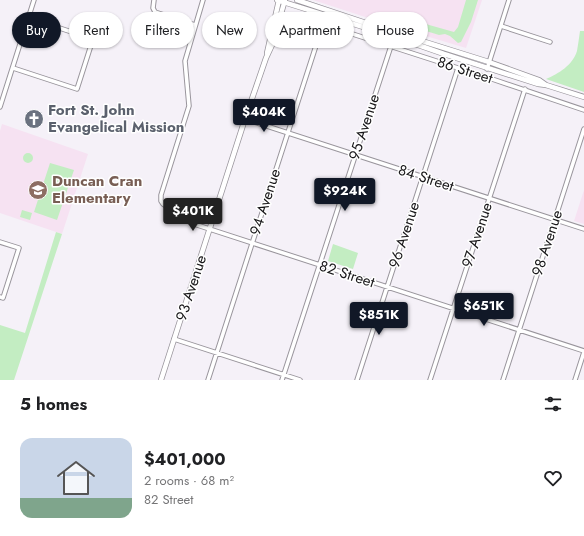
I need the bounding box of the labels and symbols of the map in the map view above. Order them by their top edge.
street label: 86 Street [434,51,496,89]
street label: 95 Avenue [343,91,385,163]
place label: Fort St. John Evangelical Mission [48,99,184,138]
pin: $404K [236,99,292,133]
church icon: Fort St. John Evangelical Mission [23,108,45,130]
street label: 84 Street [395,159,457,197]
street label: 94 Avenue [244,166,286,238]
place label: Duncan Cran Elementary [52,170,142,209]
pin: $924K [317,178,373,212]
school or university icon: Duncan Cran Elementary [27,179,49,201]
pin: $401K [165,198,221,232]
street label: 96 Avenue [383,199,425,271]
street label: 97 Avenue [456,199,498,270]
street label: 98 Avenue [526,207,568,279]
street label: 93 Avenue [170,252,212,324]
street label: 82 Street [316,255,378,293]
pin: $651K [456,293,512,327]
pin: $851K [351,302,407,336]

